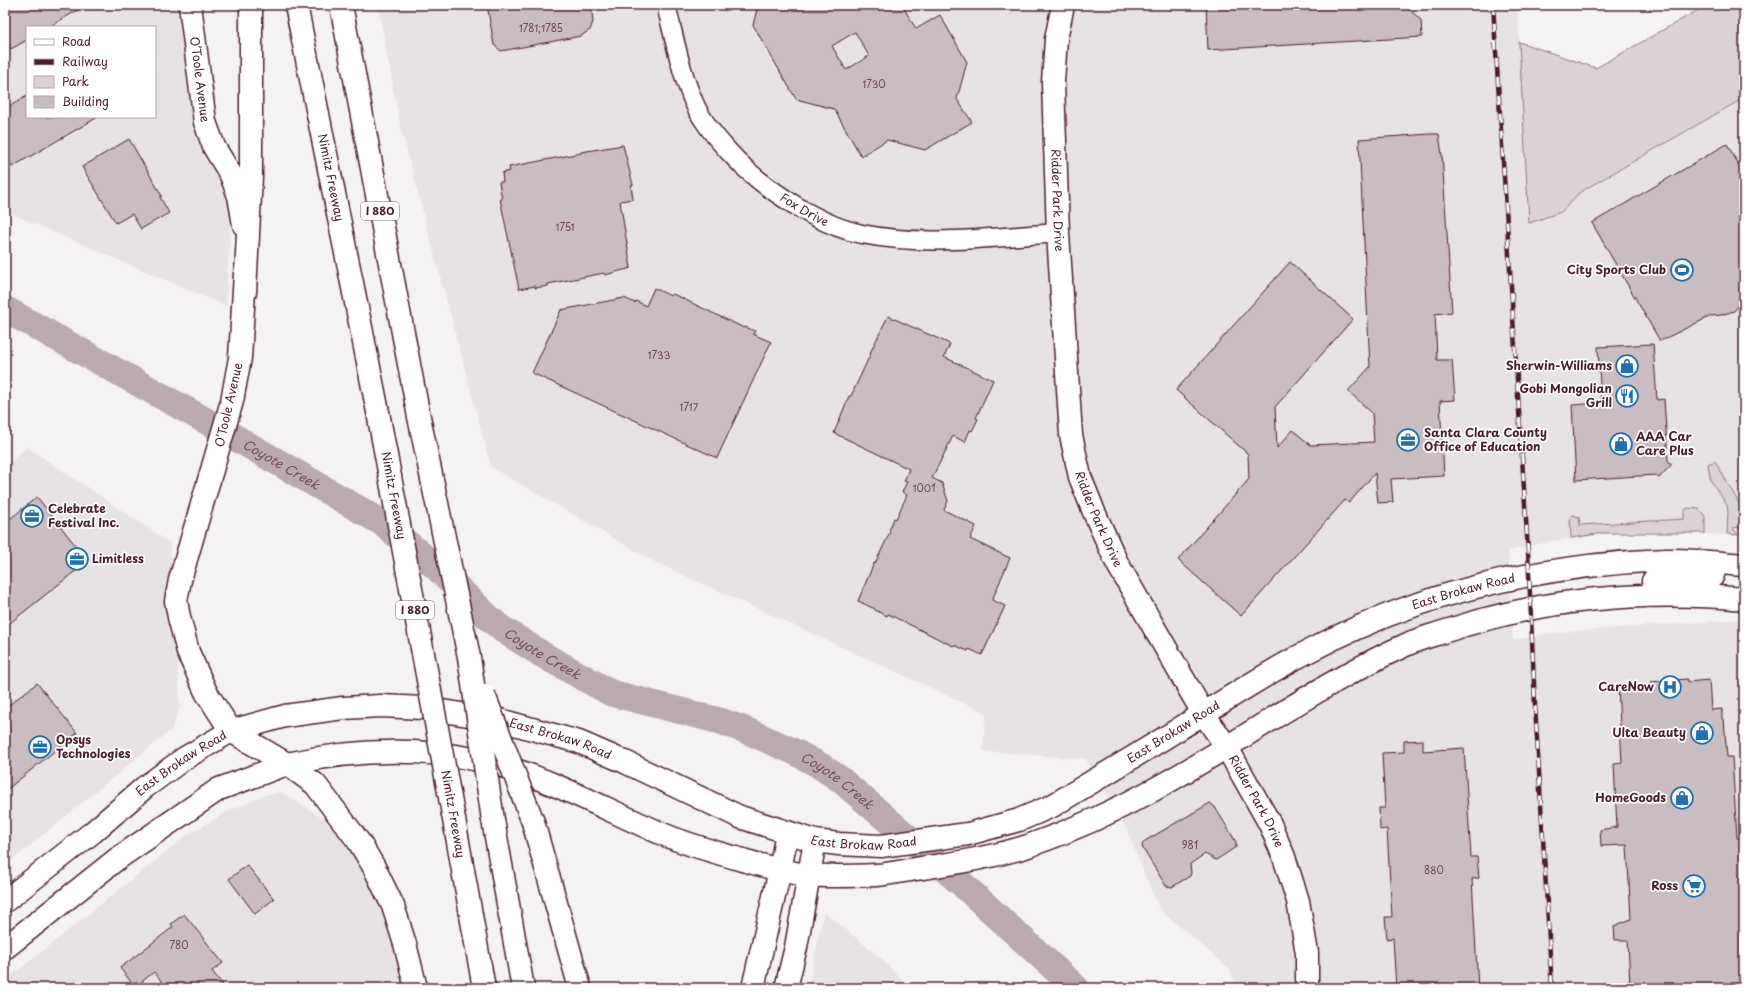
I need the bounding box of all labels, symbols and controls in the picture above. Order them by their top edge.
house number: 1781;1785 [519,20,563,35]
legend [26,26,156,118]
text: Road [62,32,91,50]
street label: O’Toole Avenue [186,35,215,124]
text: Railway [62,52,108,70]
text: Park [62,72,89,90]
house number: 1730 [862,76,886,91]
text: Building [62,92,109,110]
street label: Nimitz Freeway [314,132,349,223]
street label: Ridder Park Drive [1047,148,1069,252]
street label: Fox Drive [777,188,832,230]
road number: I 880 [361,202,399,220]
house number: 1751 [555,219,575,234]
sports icon: City Sports Club [1669,257,1695,283]
place label: City Sports Club [1567,260,1666,278]
house number: 1733 [648,347,670,362]
shop icon: Sherwin-Williams [1614,353,1640,379]
place label: Sherwin-Williams [1506,356,1612,374]
street label: O’Toole Avenue [210,360,247,449]
place label: Gobi Mongolian Grill [1519,379,1612,411]
restaurant icon: Gobi Mongolian Grill [1614,383,1640,409]
house number: 1717 [680,399,699,414]
place label: Santa Clara County Office of Education [1424,423,1547,455]
office icon: Santa Clara County Office of Education [1395,427,1421,453]
place label: AAA Car Care Plus [1635,427,1694,459]
shop icon: AAA Car Care Plus [1608,431,1634,457]
water label: Coyote Creek [239,434,325,494]
street label: Nimitz Freeway [377,450,412,541]
street label: Ridder Park Drive [1071,469,1127,570]
house number: 1001 [912,480,936,495]
place label: Celebrate Festival Inc. [48,499,119,531]
office icon: Celebrate Festival Inc. [19,503,45,529]
office icon: Limitless [64,546,90,572]
place label: Limitless [92,549,144,567]
street label: East Brokaw Road [1409,568,1517,614]
road number: I 880 [396,601,434,619]
water label: Coyote Creek [501,623,585,684]
hospital icon: CareNow [1657,674,1683,700]
place label: CareNow [1598,677,1654,695]
street label: East Brokaw Road [1123,696,1223,767]
street label: East Brokaw Road [508,713,615,763]
shop icon: Ulta Beauty [1689,720,1715,746]
place label: Ulta Beauty [1612,723,1686,741]
street label: East Brokaw Road [131,725,230,799]
place label: Opsys Technologies [56,730,131,762]
office icon: Opsys Technologies [27,734,53,760]
water label: Coyote Creek [798,747,879,814]
street label: Ridder Park Drive [1225,751,1289,850]
street label: Nimitz Freeway [437,768,471,859]
shop icon: HomeGoods [1669,785,1695,811]
place label: HomeGoods [1595,788,1666,806]
street label: East Brokaw Road [809,830,918,854]
house number: 981 [1182,837,1198,852]
house number: 880 [1424,862,1444,877]
supermarket icon: Ross [1681,873,1707,899]
place label: Ross [1651,876,1678,894]
house number: 780 [170,937,188,952]

